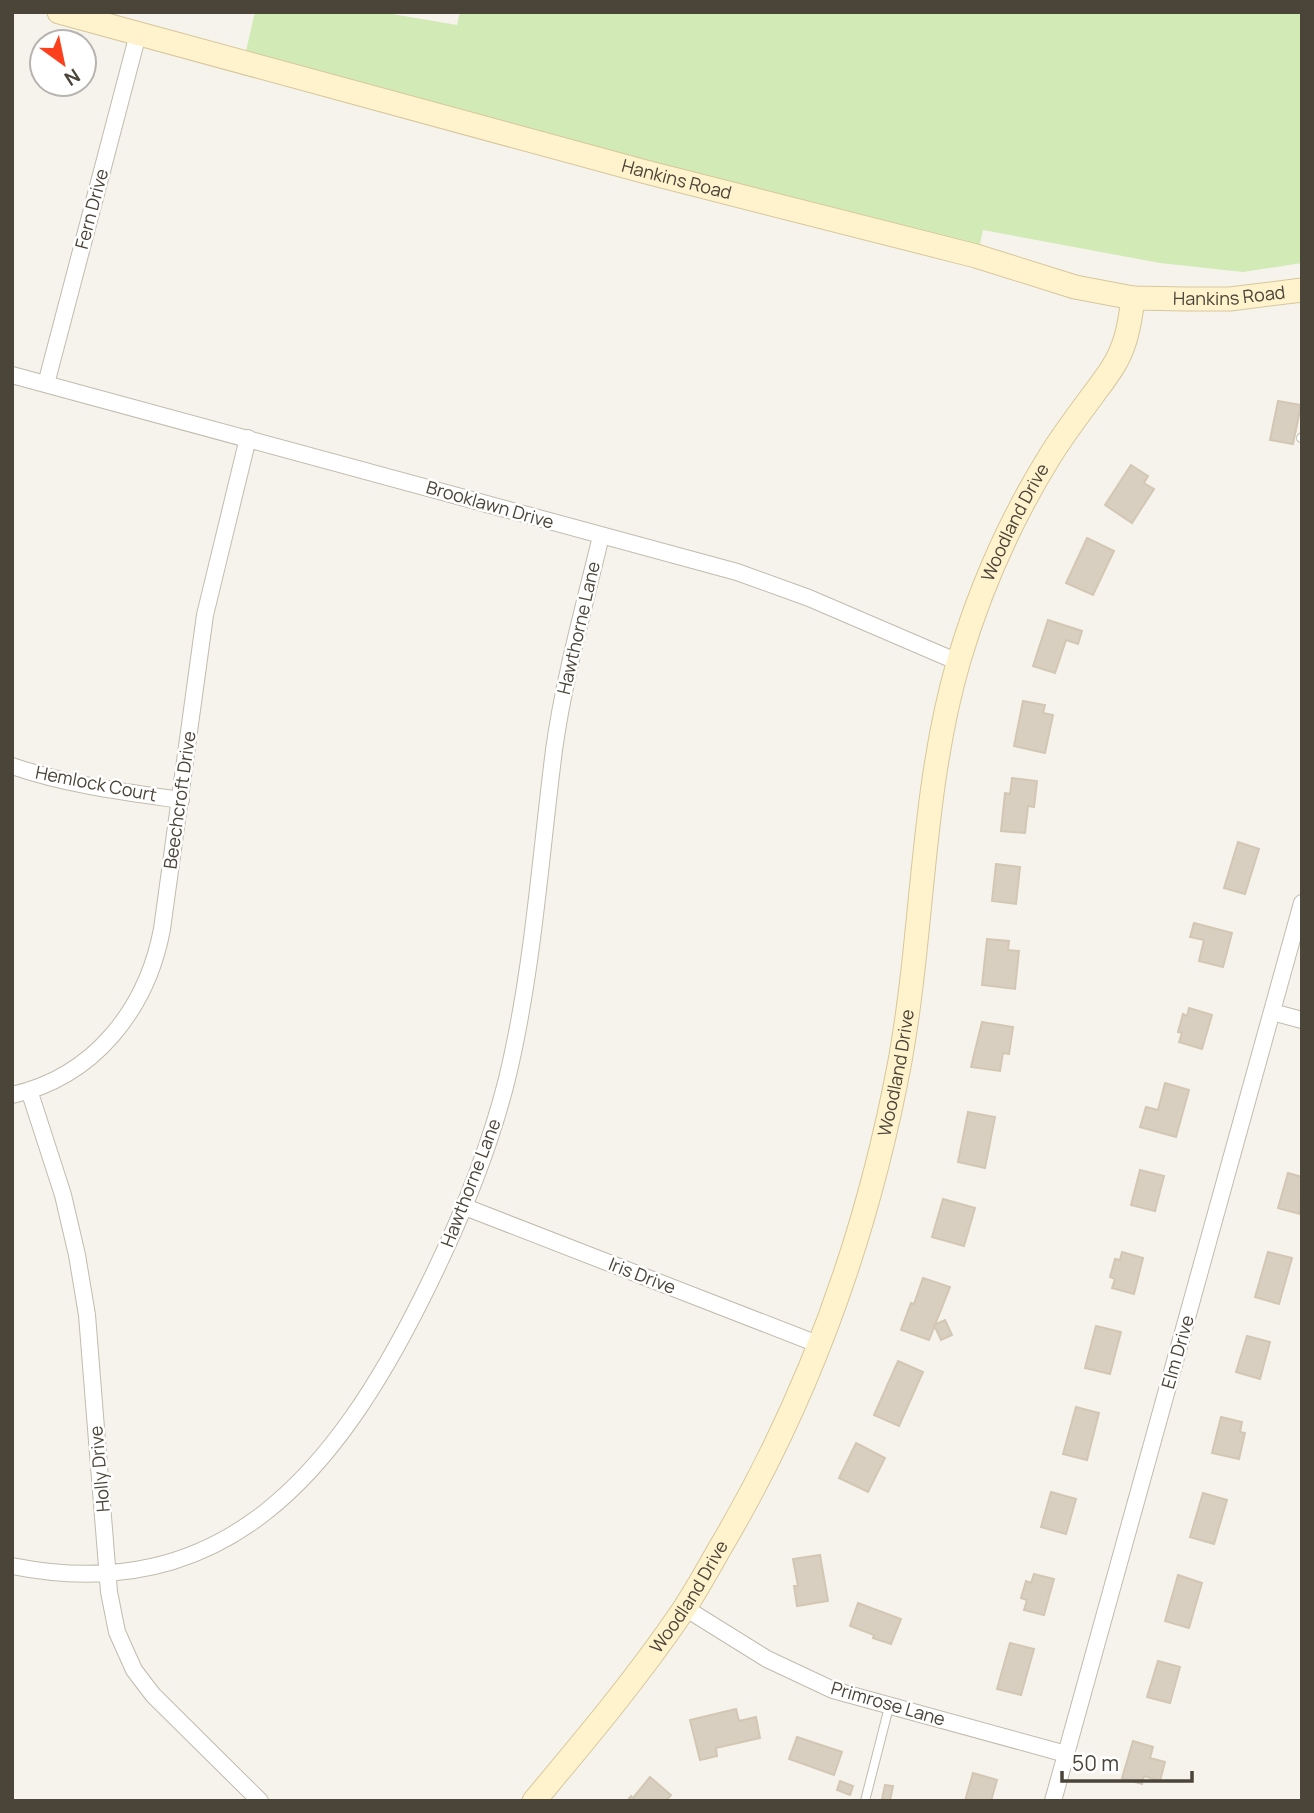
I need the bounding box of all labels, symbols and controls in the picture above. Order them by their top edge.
north arrow [28,28,98,98]
text: N [59,63,85,92]
street label: Hankins Road [619,153,734,204]
street label: Fern Drive [69,166,113,252]
street label: Hankins Road [1173,279,1287,310]
street label: Woodland Drive [975,459,1054,585]
street label: Brooklawn Drive [424,474,557,534]
street label: Hawthorne Lane [551,559,605,697]
street label: Beechcroft Drive [157,729,201,870]
street label: Hemlock Court [33,759,159,807]
street label: Woodland Drive [871,1008,919,1139]
street label: Hawthorne Lane [435,1115,506,1250]
street label: Iris Drive [605,1251,679,1299]
street label: Elm Drive [1155,1312,1199,1391]
street label: Holly Drive [83,1425,115,1513]
street label: Woodland Drive [644,1535,733,1657]
street label: Primrose Lane [828,1675,948,1731]
scale bar [1062,1740,1192,1784]
text: 50 m [1072,1749,1119,1777]

